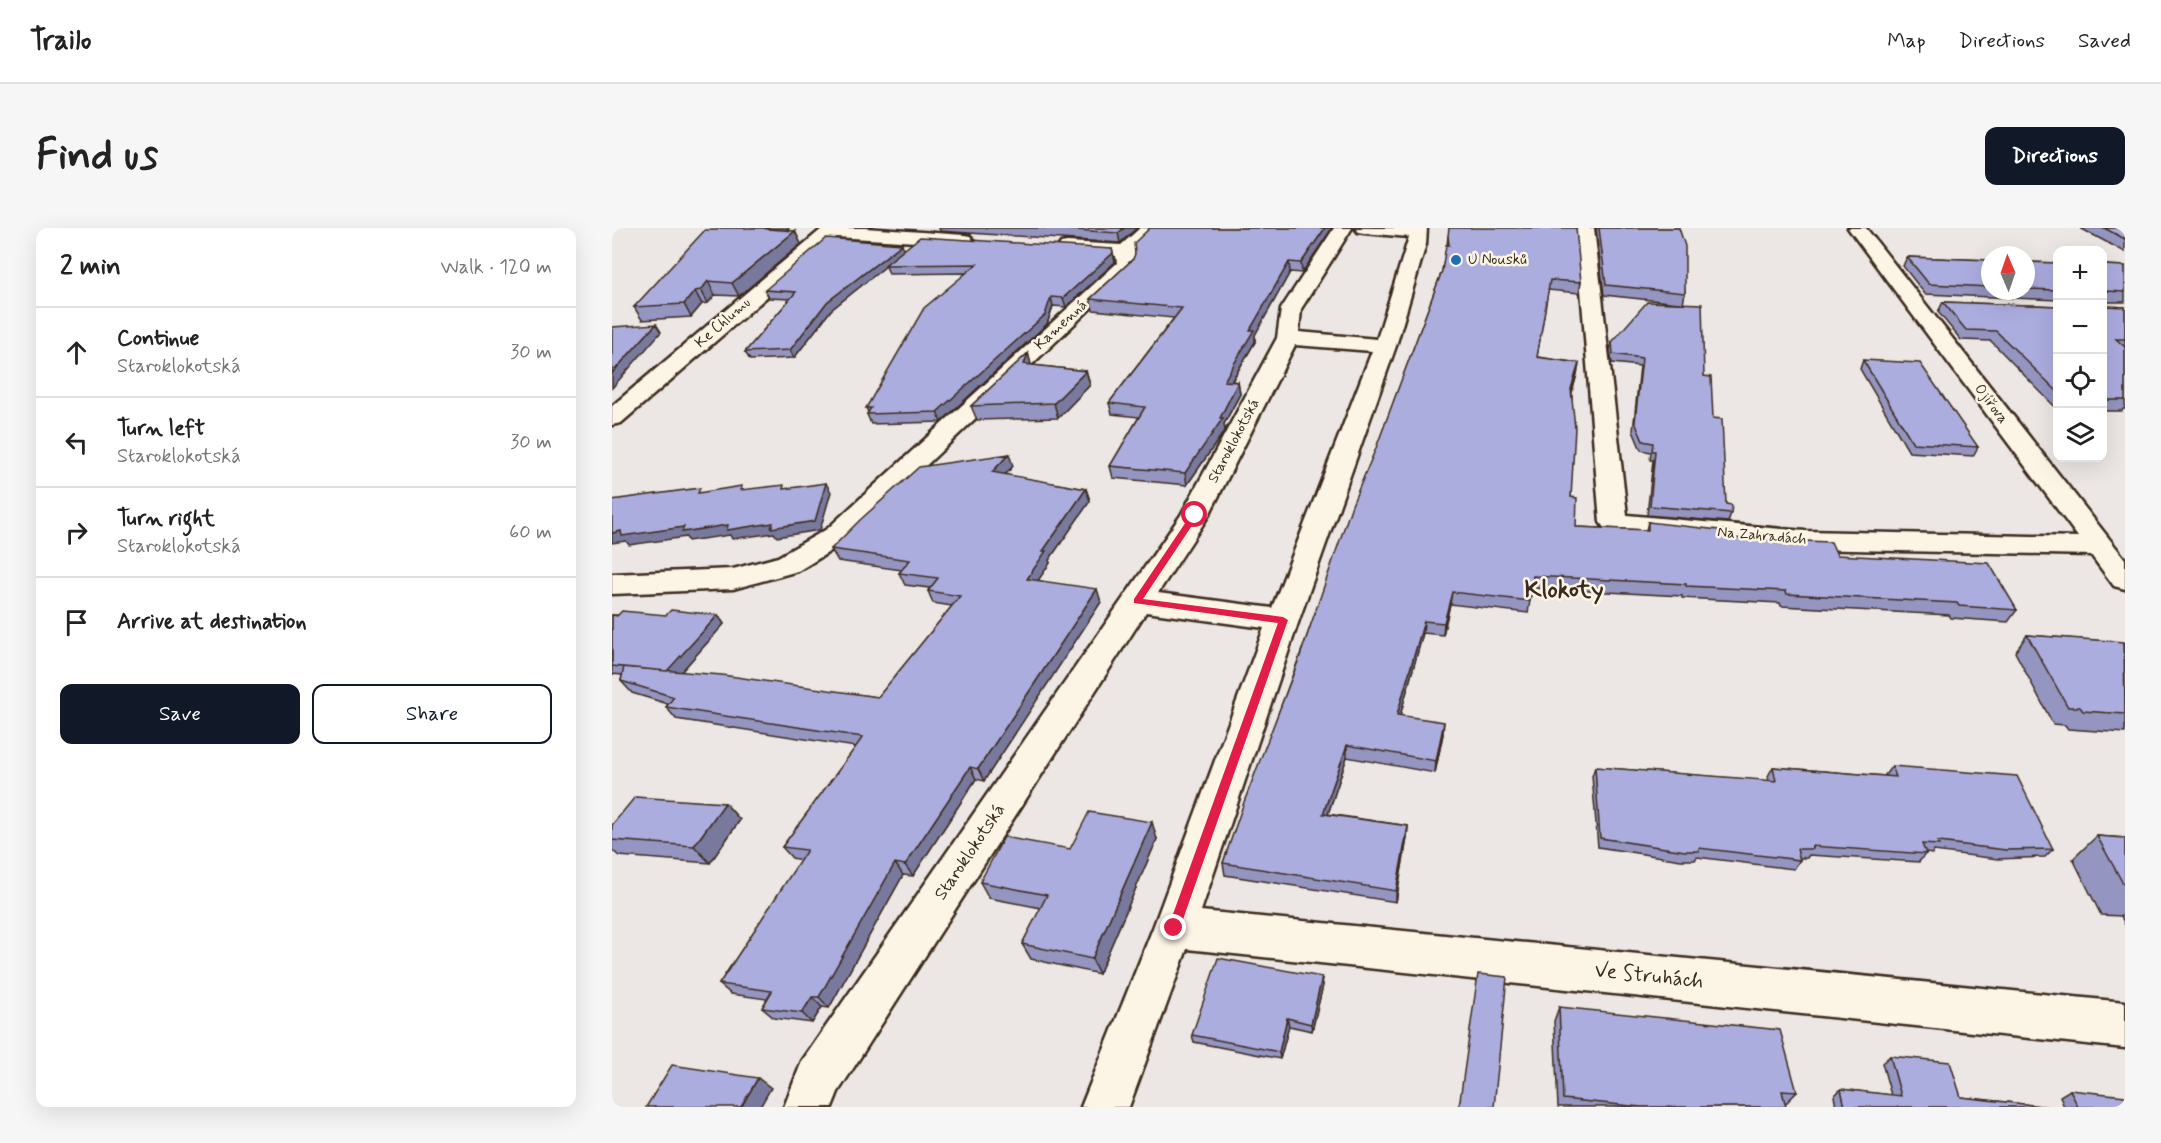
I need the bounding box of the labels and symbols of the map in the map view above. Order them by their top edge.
north arrow [1981,246,2035,300]
place label: U Nousků [1468,250,1527,270]
marker: U Nousků [1449,253,1463,267]
street label: Ke Chlumu [691,293,755,353]
street label: Kamenná [1030,295,1092,355]
street label: Ojířova [1969,380,2013,428]
street label: Staroklokotská [1203,395,1265,487]
route start [1181,501,1207,527]
street label: Na Zahradách [1717,522,1808,550]
district label: Klokoty [1525,575,1603,606]
street label: Staroklokotská [929,799,1011,905]
route end [1160,914,1186,940]
street label: Ve Struhách [1593,956,1705,996]

